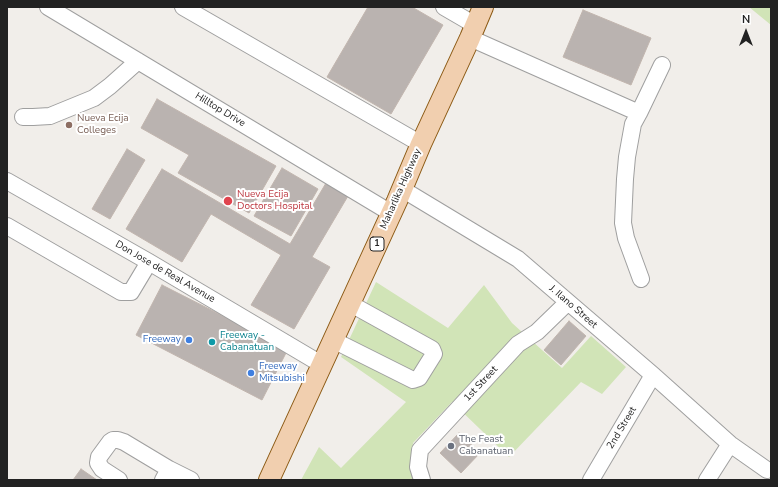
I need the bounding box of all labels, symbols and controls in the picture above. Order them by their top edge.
north arrow [726,12,766,52]
text: N [742,12,750,27]
street label: Hilltop Drive [193,90,247,130]
place label: Nueva Ecija Colleges [77,113,129,136]
marker: Nueva Ecija Colleges [64,120,74,130]
street label: Maharlika Highway [378,147,424,231]
place label: Nueva Ecija Doctors Hospital [237,189,312,212]
marker: Nueva Ecija Doctors Hospital [222,195,234,207]
road number: 1 [370,237,384,251]
street label: Don Jose de Real Avenue [113,239,217,305]
street label: J. Ilano Street [546,283,600,331]
place label: Freeway - Cabanatuan [220,330,274,354]
place label: Freeway [143,334,181,346]
marker: Freeway [184,335,194,345]
marker: Freeway - Cabanatuan [207,337,217,347]
place label: Freeway Mitsubishi [259,361,305,384]
street label: 1st Street [462,364,500,404]
marker: Freeway Mitsubishi [246,368,256,378]
street label: 2nd Street [605,405,639,451]
place label: The Feast Cabanatuan [459,434,513,458]
marker: The Feast Cabanatuan [446,441,456,451]

